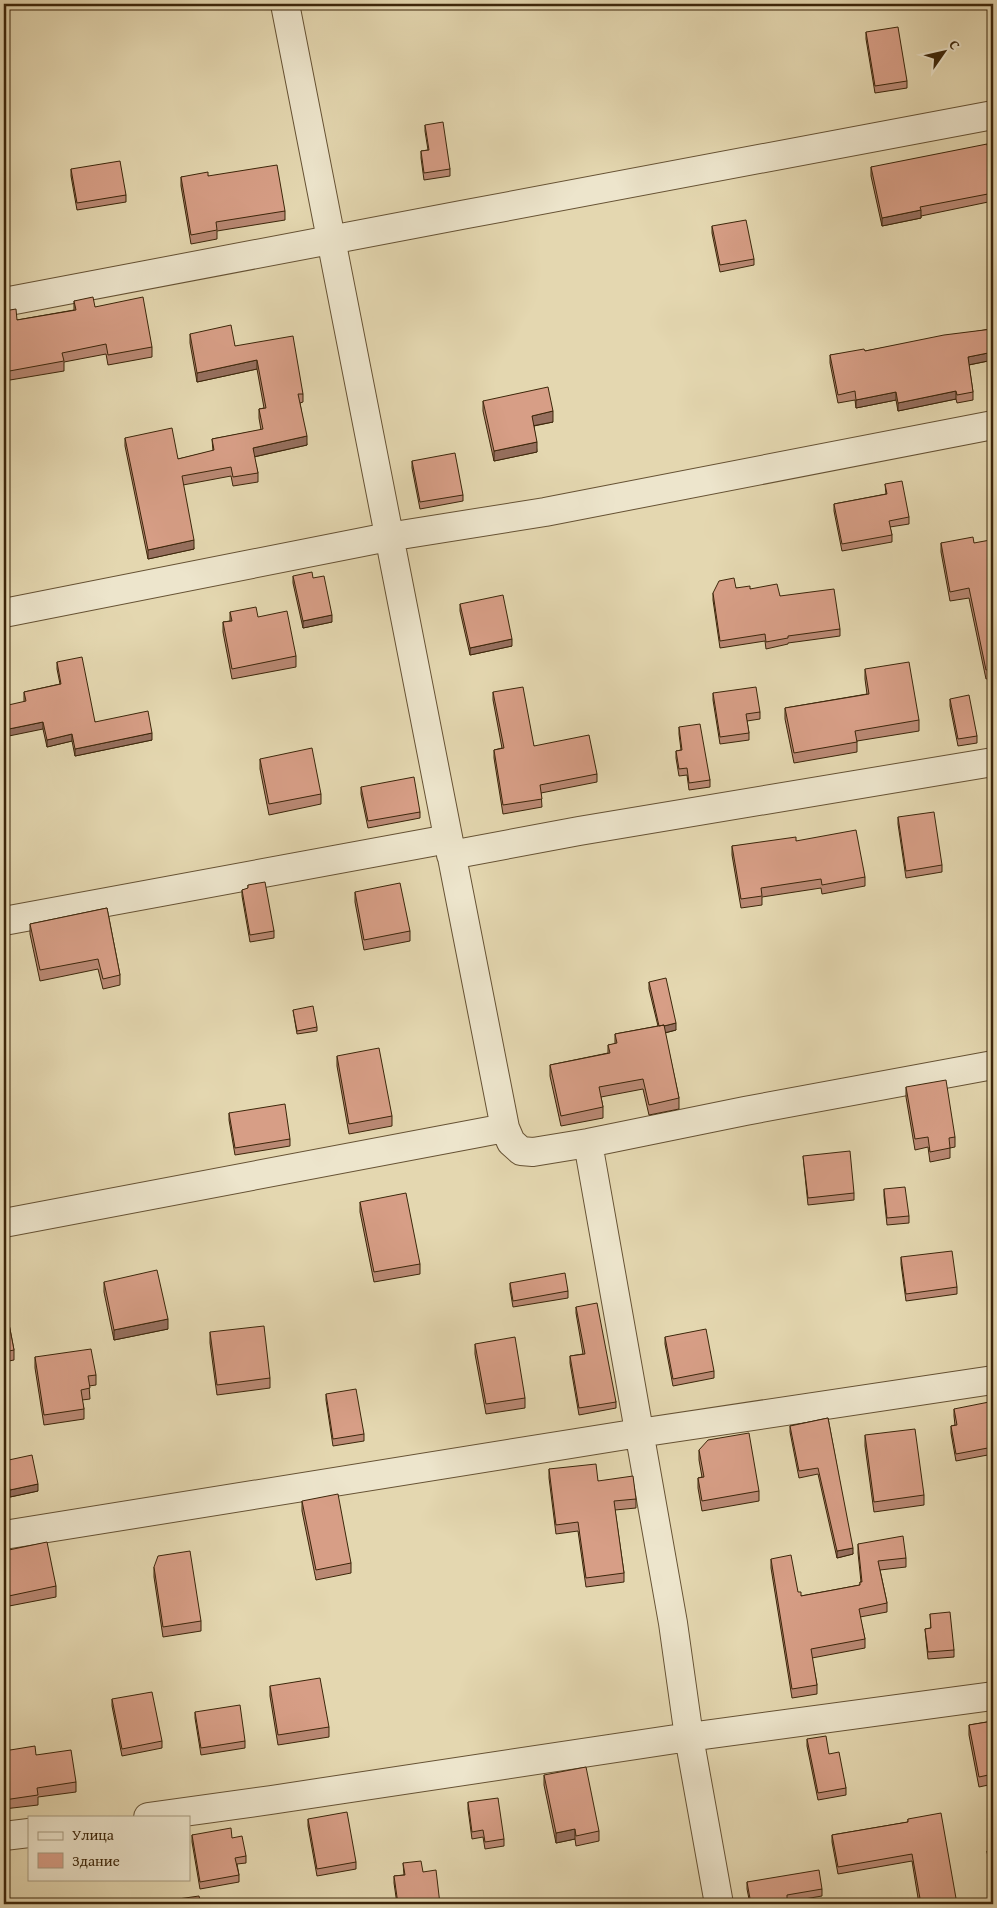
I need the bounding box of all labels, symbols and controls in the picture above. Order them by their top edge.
north arrow [920,28,970,78]
text: С [944,36,965,54]
legend [28,1816,190,1880]
text: Улица [72,1824,115,1845]
text: Здание [72,1850,120,1871]

